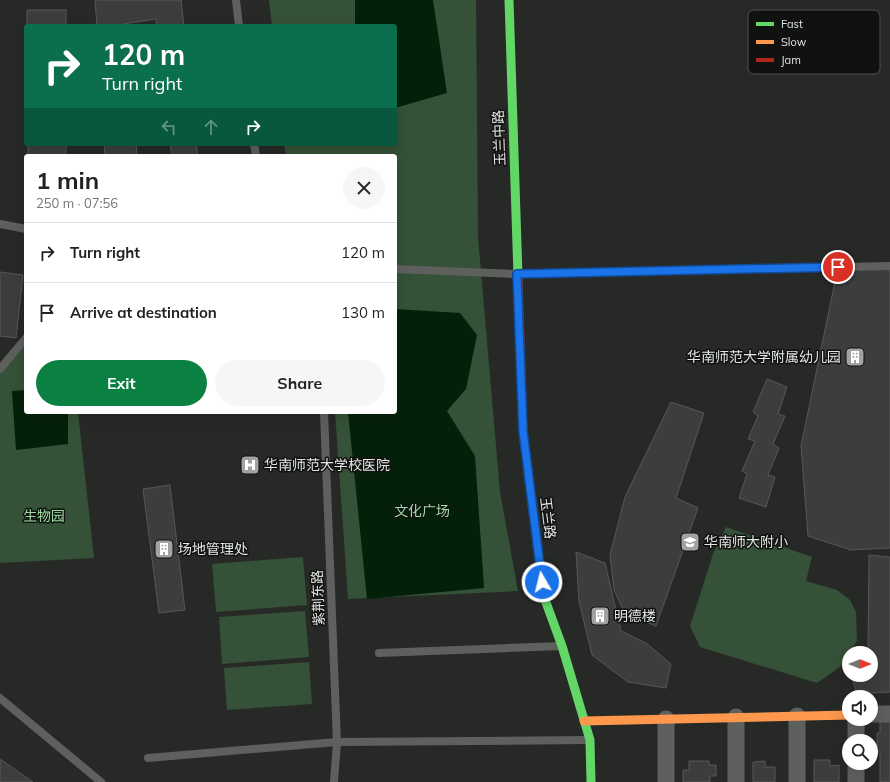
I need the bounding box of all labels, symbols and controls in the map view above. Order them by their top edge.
legend [748,10,880,74]
text: Fast [781,17,803,31]
text: Slow [781,35,807,49]
text: 120 m [102,37,185,72]
icon: right [36,40,88,92]
text: Jam [781,53,801,67]
text: Turn right [102,72,182,95]
street label: 玉兰中路 [489,110,509,166]
icon: left [158,116,180,138]
icon: ahead [200,116,222,138]
icon: right [242,116,264,138]
text: 1 min [36,165,99,195]
button: close [343,167,385,209]
text: 250 m · 07:56 [36,195,118,211]
icon: right [36,242,58,264]
text: Turn right [70,243,140,262]
text: 120 m [341,243,385,262]
pin [821,250,855,284]
icon: arrive [827,256,849,278]
icon: arrive [36,302,58,324]
text: Arrive at destination [70,303,217,322]
text: 130 m [341,303,385,322]
building icon: 华南师范大学附属幼儿园 [844,346,866,368]
place label: 华南师范大学附属幼儿园 [687,348,841,366]
button: Exit [36,360,207,406]
button: Share [215,360,385,406]
hospital icon: 华南师范大学校医院 [239,454,261,476]
place label: 华南师范大学校医院 [264,456,390,474]
street label: 玉兰路 [537,496,559,540]
park label: 文化广场 [394,502,450,520]
park label: 生物园 [23,507,65,525]
school or university icon: 华南师大附小 [679,531,701,553]
place label: 华南师大附小 [704,533,788,551]
building icon: 场地管理处 [153,538,175,560]
place label: 场地管理处 [178,540,248,558]
position arrow [521,561,563,603]
street label: 紫荆东路 [308,570,328,626]
building icon: 明德楼 [589,605,611,627]
place label: 明德楼 [614,607,656,625]
north arrow [842,646,878,682]
map controls [842,646,878,770]
button: sound [842,690,878,726]
button: search [842,734,878,770]

